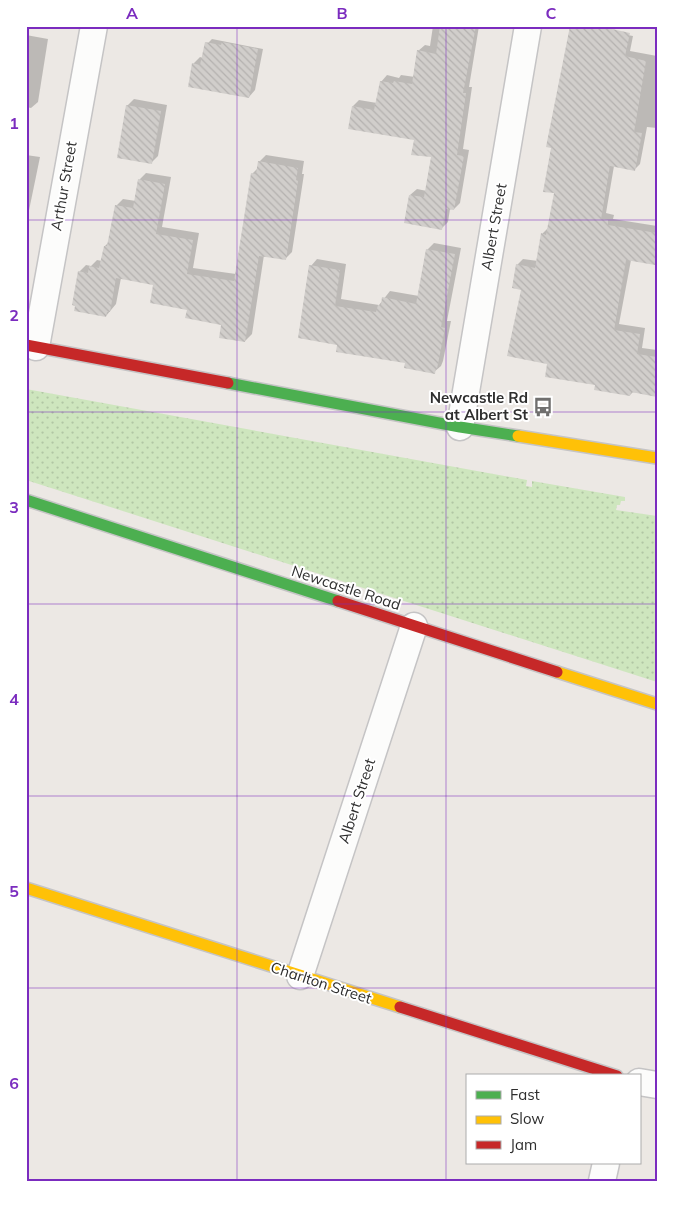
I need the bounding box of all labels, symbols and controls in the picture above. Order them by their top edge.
text: A [126,3,138,23]
text: B [336,3,348,23]
text: C [546,3,557,23]
text: 1 [9,113,19,133]
street label: Arthur Street [46,140,81,232]
street label: Albert Street [476,182,511,272]
text: 2 [9,305,19,325]
place label: Newcastle Rd at Albert St [430,388,528,424]
bus stop icon: Newcastle Rd at Albert St [532,396,554,418]
text: 3 [9,497,19,517]
street label: Newcastle Road [289,561,403,614]
text: 4 [9,689,19,709]
street label: Albert Street [334,756,379,846]
text: 5 [9,881,19,901]
street label: Charlton Street [268,957,374,1008]
text: 6 [9,1073,19,1093]
legend [466,1074,640,1164]
text: Fast [510,1085,540,1104]
text: Slow [510,1109,544,1128]
text: Jam [510,1135,537,1154]

